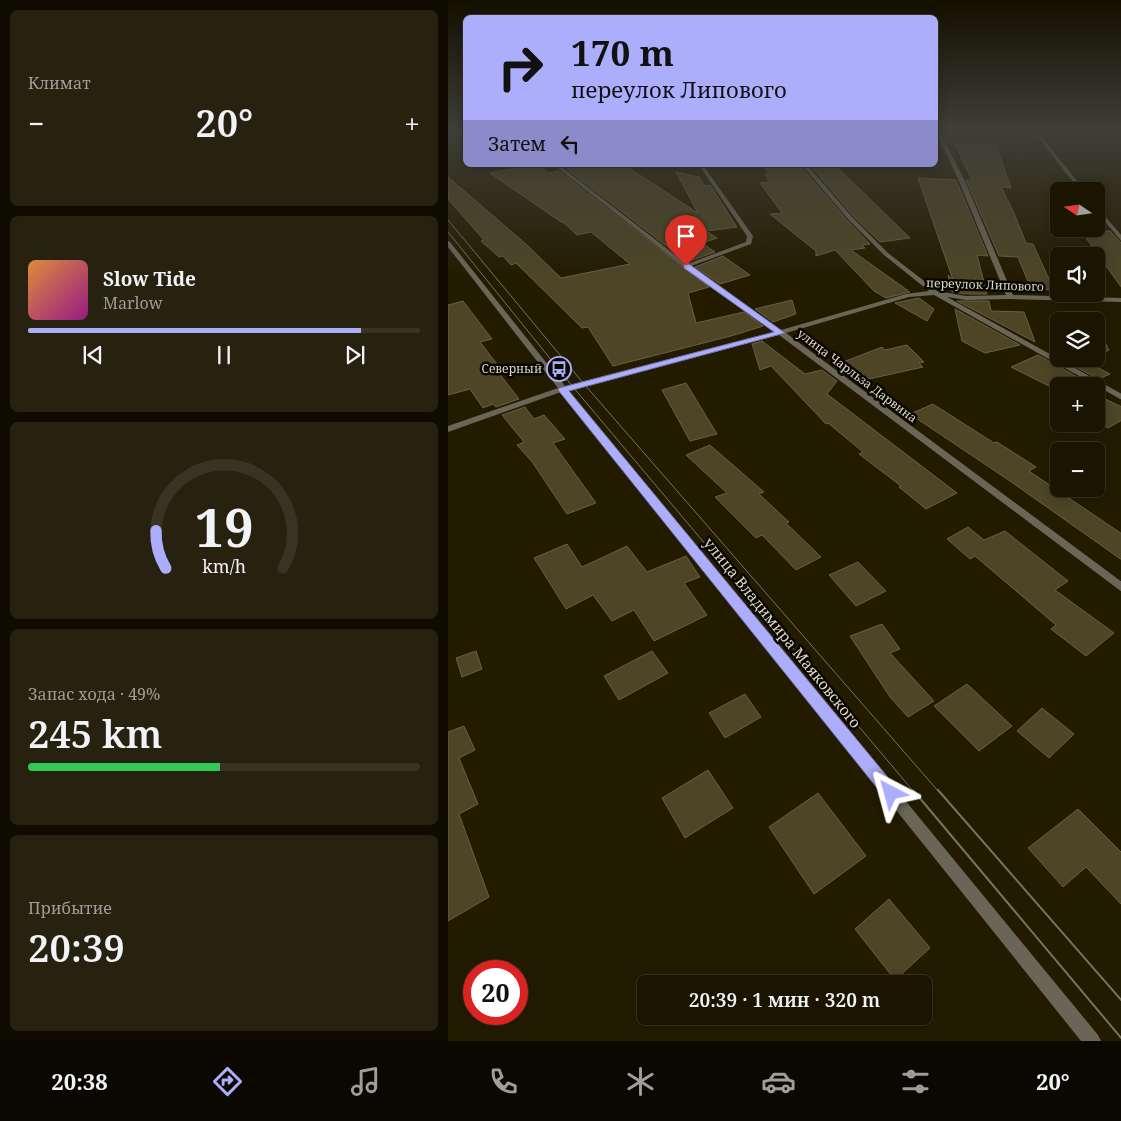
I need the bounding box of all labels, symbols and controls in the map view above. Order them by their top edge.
text: 170 m [571,29,674,76]
icon: right [488,35,553,100]
text: Климат [28,72,91,94]
text: переулок Липового [571,74,787,104]
text: 20° [195,96,253,148]
text: − [28,104,44,142]
text: + [404,104,420,142]
icon: left [556,130,584,158]
text: Затем [488,131,546,157]
north arrow [1050,182,1106,238]
map controls [1050,182,1105,497]
pin [665,215,707,266]
icon: arrive [672,222,700,250]
button: sound [1050,247,1105,302]
text: Slow Tide [103,266,196,292]
street label: переулок Липового [926,274,1044,295]
text: Marlow [103,292,163,314]
button: layers [1050,312,1105,367]
street label: улица Чарльза Дарвина [794,325,921,426]
icon: previous [79,341,107,369]
icon: pause [210,341,238,369]
icon: next [341,341,369,369]
bus stop icon: Северный [546,356,572,382]
place label: Северный [482,360,542,377]
button: + [1050,377,1105,432]
button: − [1050,442,1105,497]
text: 19 [195,491,253,562]
street label: улица Владимира Маяковского [700,533,866,732]
text: km/h [202,554,246,578]
text: Запас хода · 49% [28,683,160,705]
text: 245 km [28,707,162,759]
position arrow [864,766,916,818]
text: Прибытие [28,897,112,919]
text: 20:39 [28,921,125,973]
speed limit sign: 20 [463,960,528,1025]
text: 20:39 · 1 мин · 320 m [689,987,880,1013]
icon: directions [210,1064,245,1099]
icon: music [348,1064,383,1099]
icon: phone [486,1064,521,1099]
icon: climate [623,1064,658,1099]
icon: car [761,1064,796,1099]
icon: filters [898,1064,933,1099]
text: 20:38 [51,1066,108,1096]
text: 20° [1036,1066,1070,1096]

